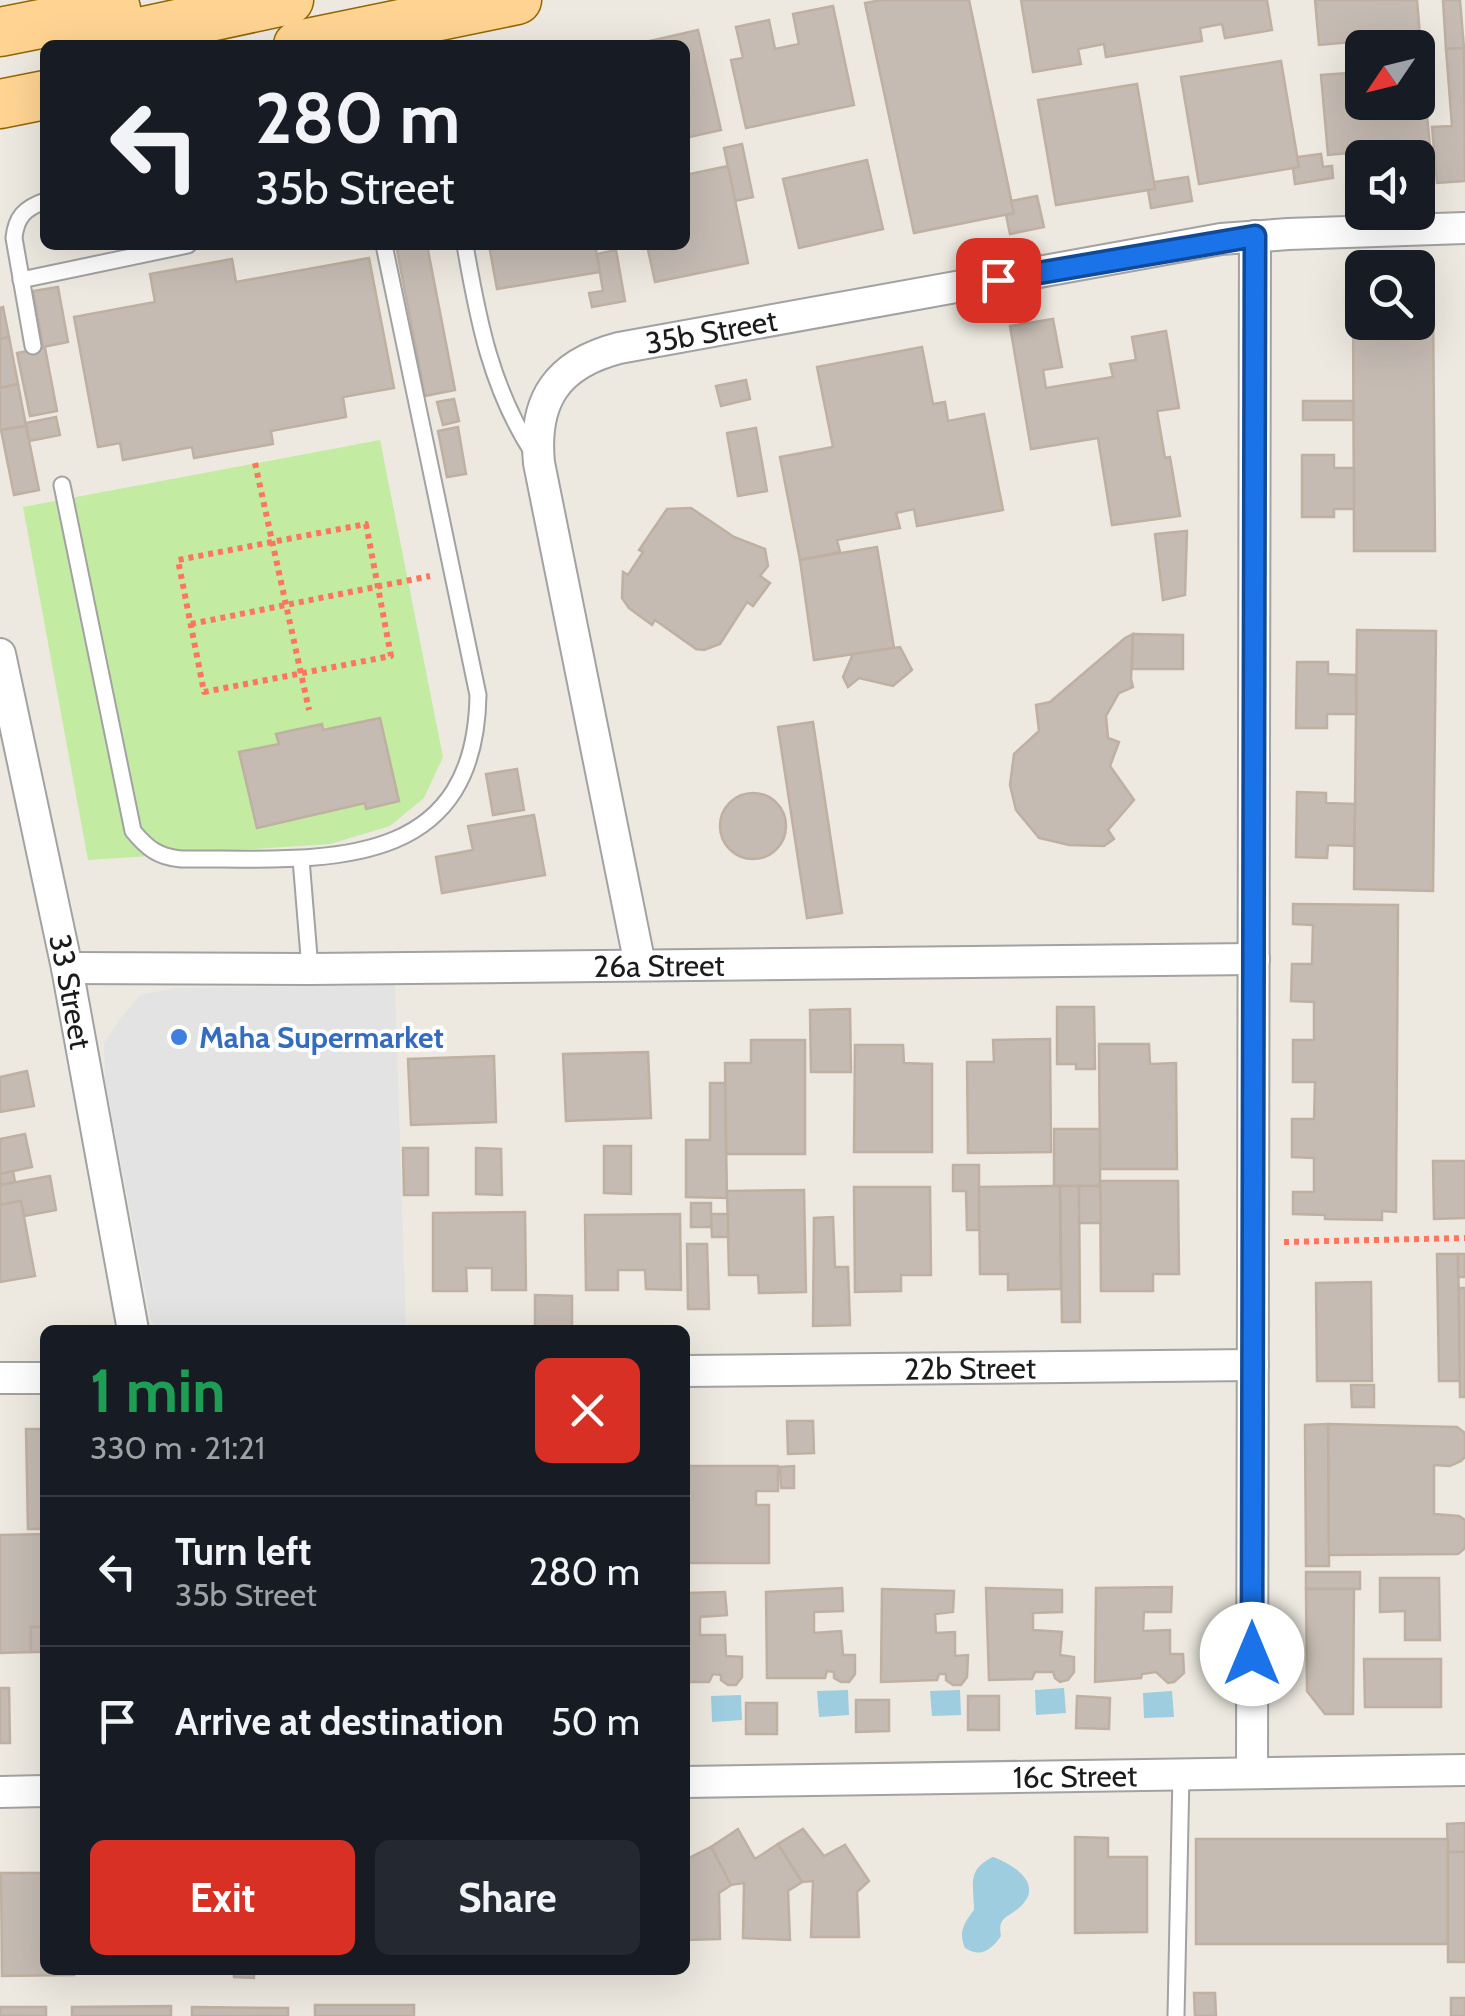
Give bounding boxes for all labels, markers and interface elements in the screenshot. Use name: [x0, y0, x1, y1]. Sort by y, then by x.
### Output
north arrow: [1345, 30, 1435, 120]
map controls: [1345, 30, 1435, 340]
text: 280 m: [255, 75, 460, 161]
icon: left: [90, 80, 220, 210]
button: sound: [1345, 140, 1435, 230]
text: 35b Street: [255, 161, 454, 215]
pin: [956, 238, 1041, 323]
button: search: [1345, 250, 1435, 340]
icon: arrive: [971, 253, 1026, 308]
street label: 35b Street: [642, 301, 780, 361]
street label: 33 Street: [42, 931, 100, 1052]
street label: 26a Street: [593, 946, 725, 984]
place label: Maha Supermarket: [199, 1019, 444, 1056]
marker: Maha Supermarket: [168, 1026, 190, 1048]
street label: 22b Street: [904, 1349, 1036, 1387]
text: 1 min: [90, 1354, 225, 1427]
button: close: [535, 1358, 640, 1463]
text: 330 m · 21:21: [90, 1428, 265, 1467]
text: Turn left: [175, 1528, 311, 1575]
icon: left: [90, 1544, 145, 1599]
text: 280 m: [529, 1548, 640, 1595]
text: 35b Street: [175, 1575, 317, 1614]
position arrow: [1200, 1602, 1304, 1706]
icon: arrive: [90, 1694, 145, 1749]
text: Arrive at destination: [175, 1698, 504, 1745]
text: 50 m: [551, 1698, 640, 1745]
street label: 16c Street: [1012, 1757, 1137, 1795]
button: Exit: [90, 1840, 355, 1955]
button: Share: [375, 1840, 640, 1955]

